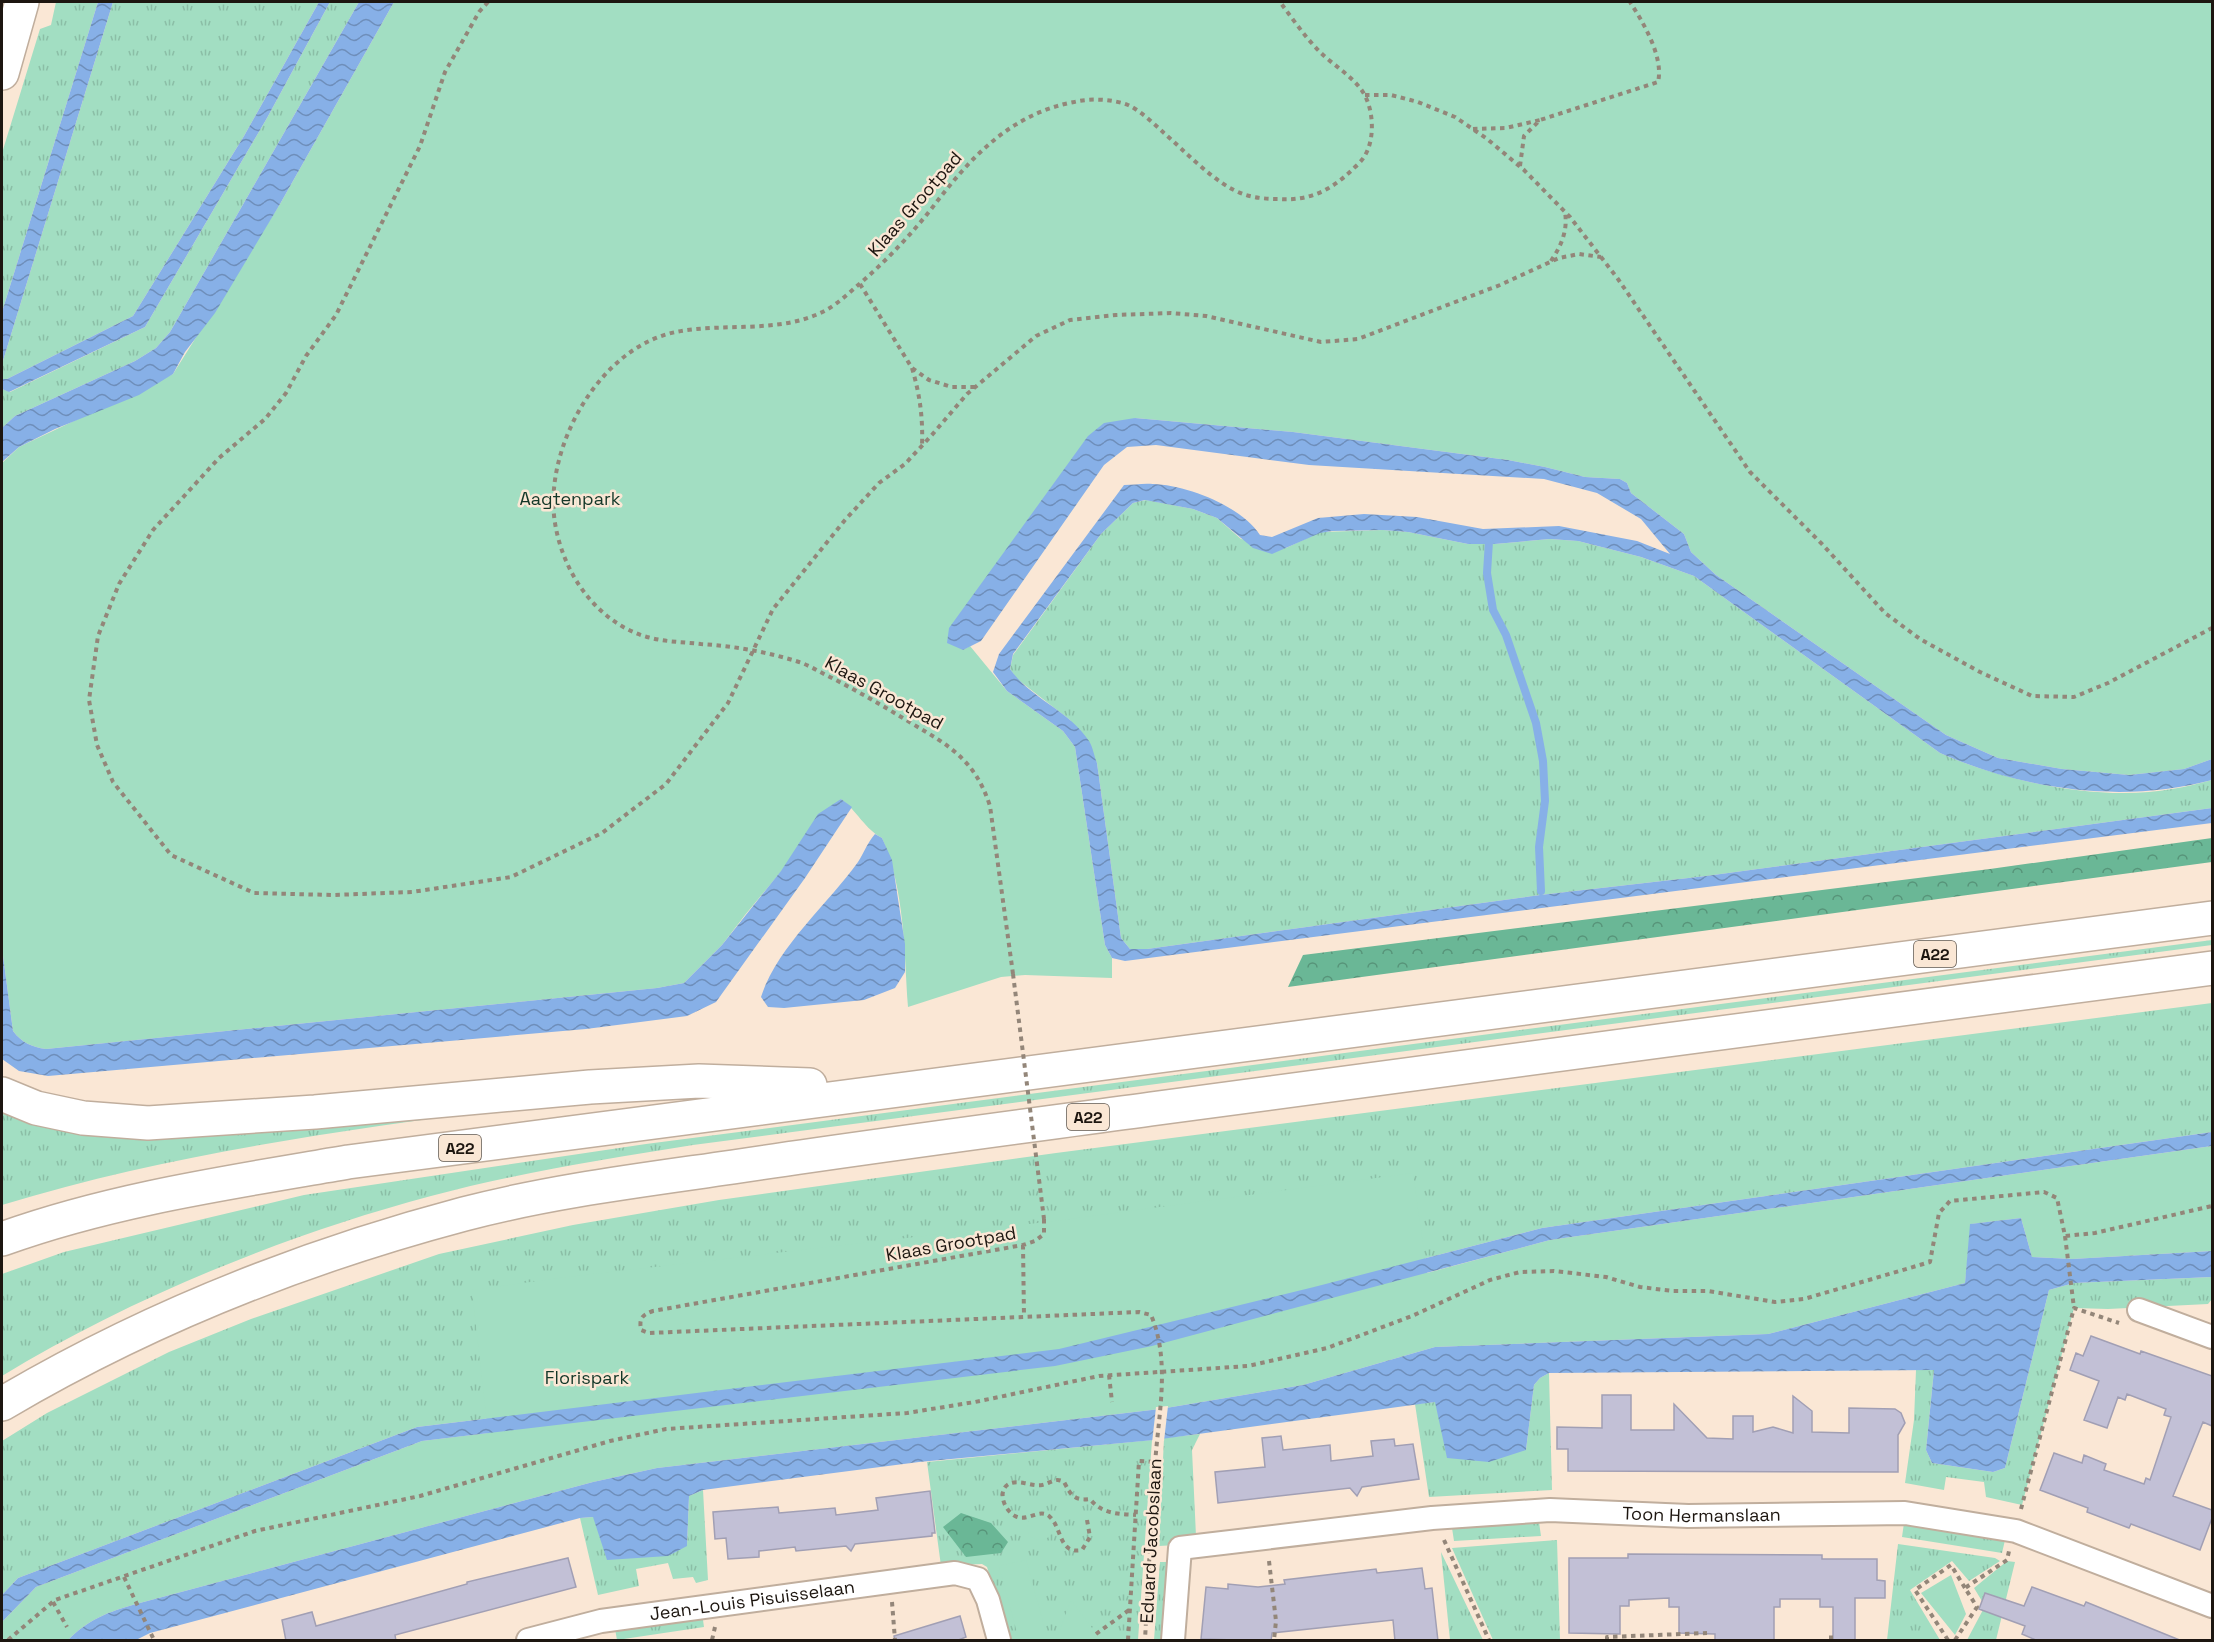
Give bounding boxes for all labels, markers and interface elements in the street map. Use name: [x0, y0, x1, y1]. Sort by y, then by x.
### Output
street label: Klaas Grootpad: [863, 146, 967, 261]
park label: Aagtenpark: [519, 487, 621, 510]
street label: Klaas Grootpad: [821, 651, 948, 735]
road number: A22: [1914, 941, 1956, 967]
road number: A22: [1067, 1104, 1109, 1130]
road number: A22: [439, 1135, 481, 1161]
street label: Klaas Grootpad: [884, 1221, 1018, 1266]
park label: Florispark: [545, 1366, 629, 1389]
street label: Eduard Jacobslaan: [1135, 1458, 1166, 1624]
street label: Toon Hermanslaan: [1622, 1501, 1781, 1527]
street label: Jean-Louis Pisuisselaan: [648, 1575, 856, 1625]

